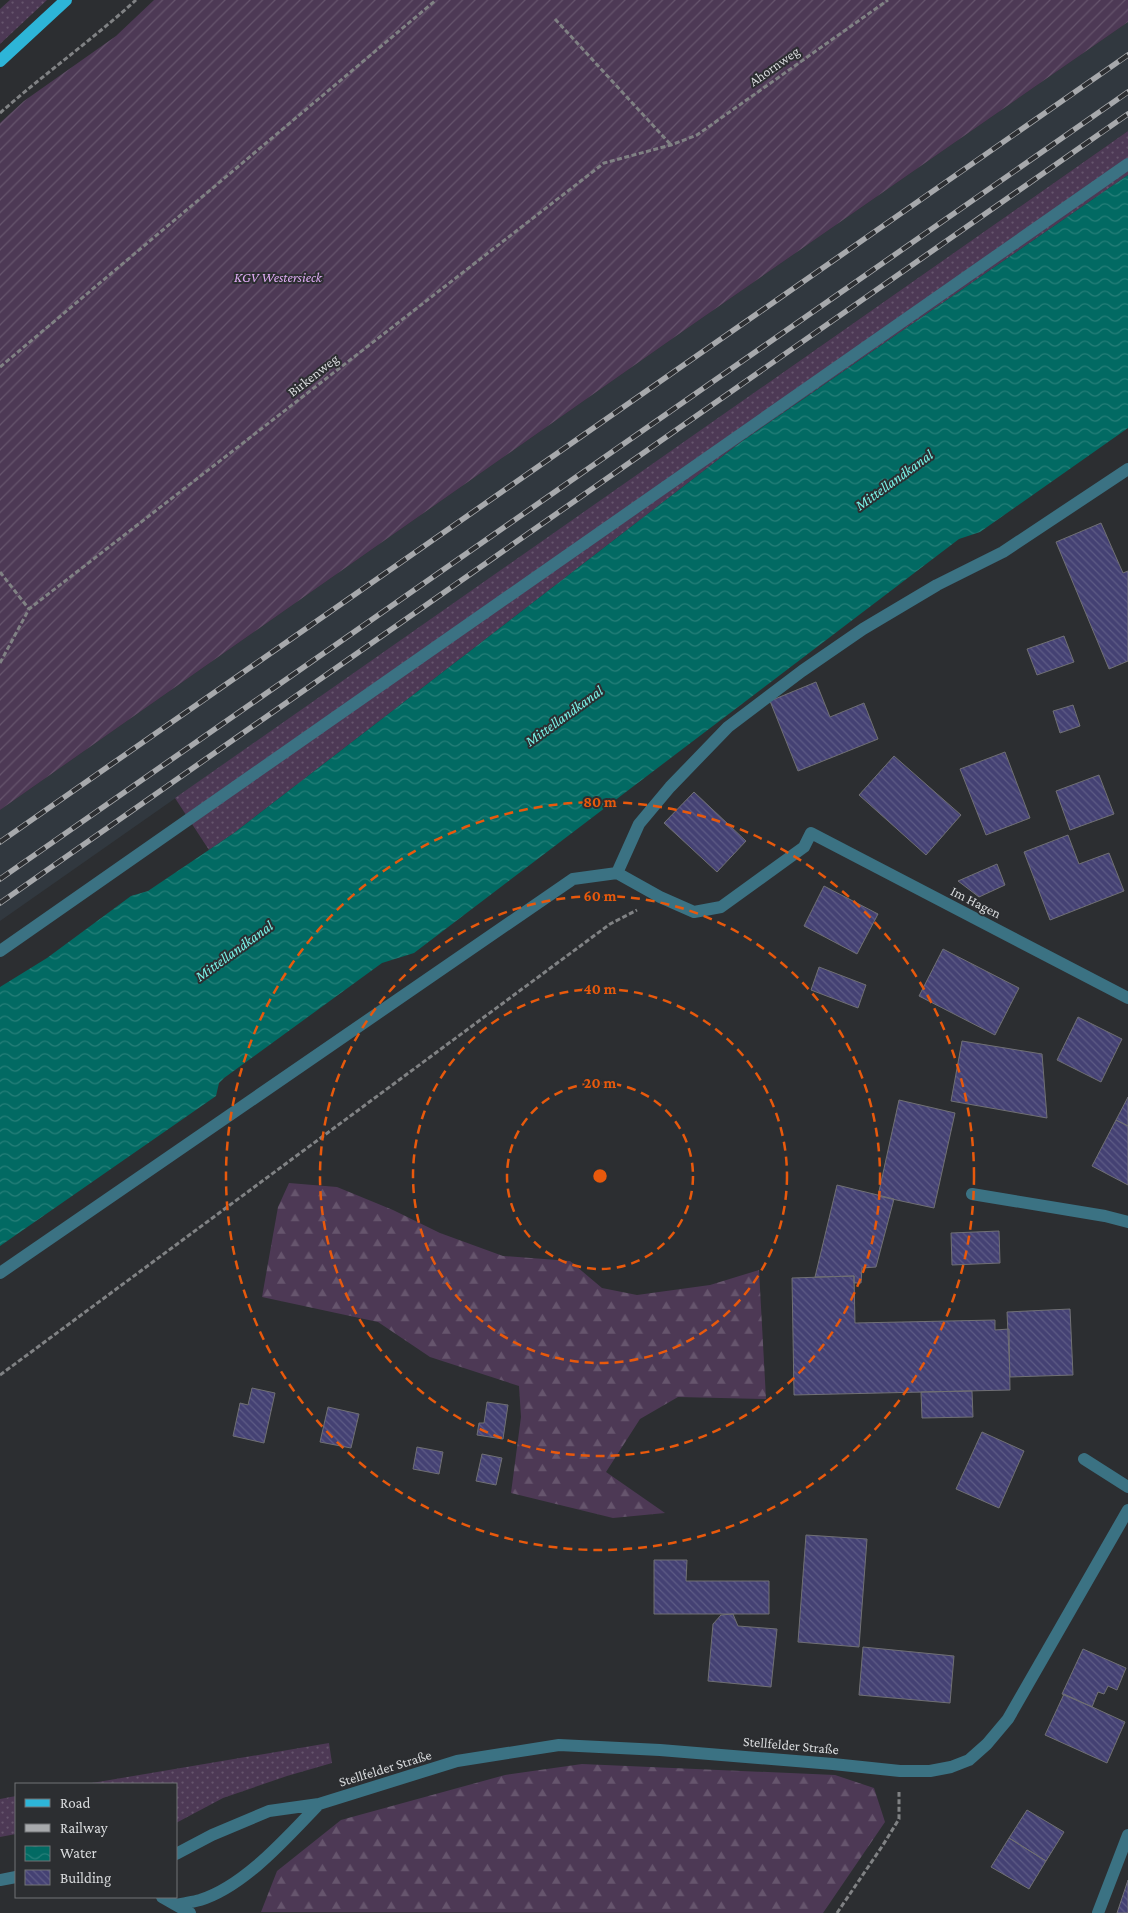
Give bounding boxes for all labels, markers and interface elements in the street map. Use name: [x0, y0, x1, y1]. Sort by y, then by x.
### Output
street label: Ahornweg: [746, 43, 803, 89]
park label: KGV Westersieck: [234, 269, 323, 285]
street label: Birkenweg: [285, 350, 342, 400]
water label: Mittellandkanal: [851, 446, 936, 514]
water label: Mittellandkanal: [521, 682, 606, 750]
text: 80 m: [583, 794, 617, 810]
street label: Im Hagen: [948, 883, 1004, 922]
text: 60 m: [584, 888, 617, 904]
water label: Mittellandkanal: [191, 917, 276, 985]
text: 40 m: [584, 981, 617, 997]
text: 20 m: [584, 1075, 616, 1091]
centre of rings: [591, 1167, 609, 1185]
street label: Stellfelder Straße: [743, 1733, 839, 1757]
street label: Stellfelder Straße: [337, 1746, 433, 1790]
legend: [15, 1783, 178, 1898]
text: Road: [60, 1795, 91, 1811]
text: Railway: [60, 1820, 108, 1837]
text: Water: [60, 1845, 97, 1861]
text: Building: [60, 1870, 111, 1887]

